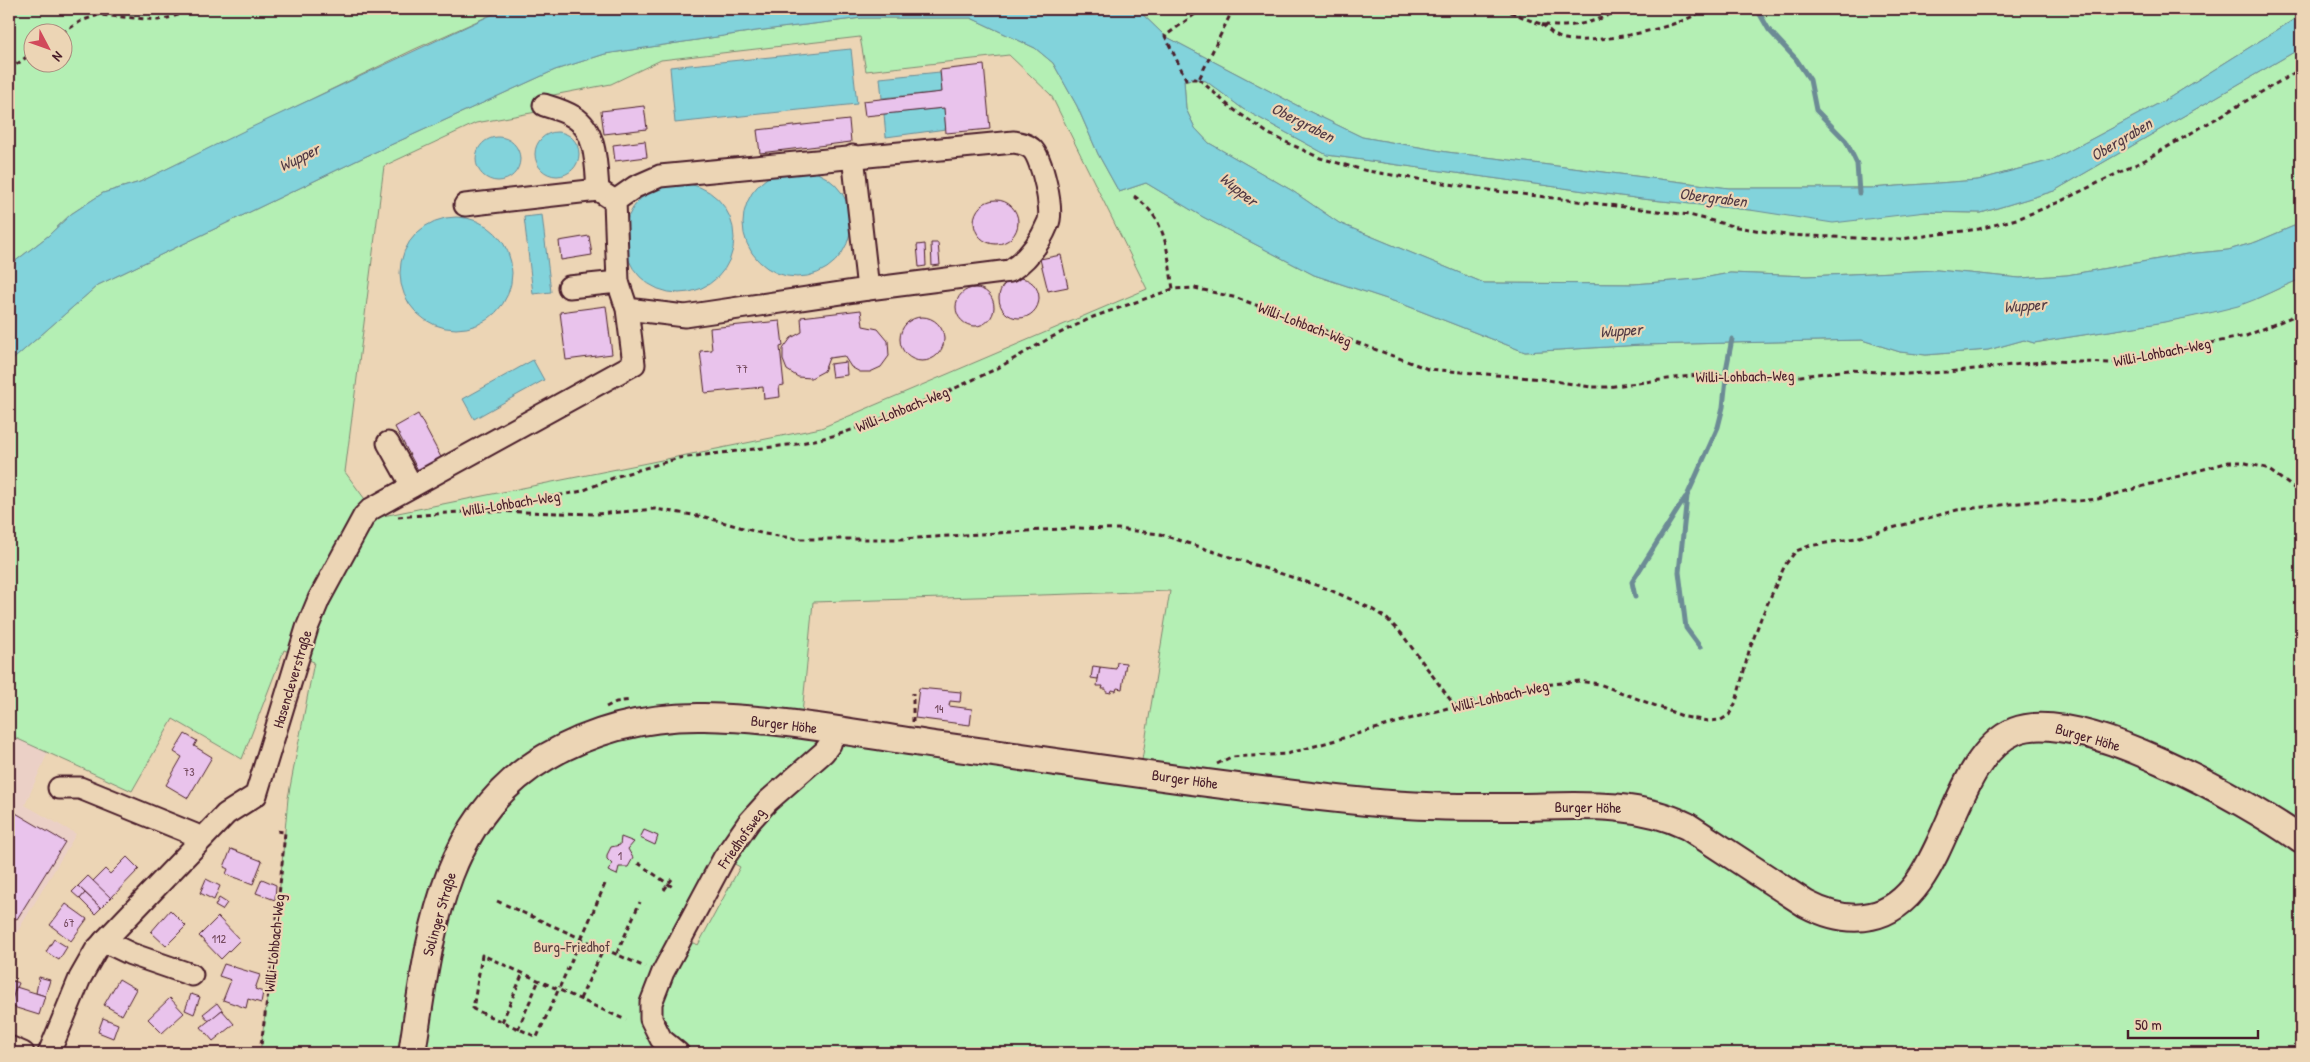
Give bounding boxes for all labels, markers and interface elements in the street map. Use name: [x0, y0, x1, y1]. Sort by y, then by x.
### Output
north arrow: [22, 22, 72, 72]
text: N: [48, 48, 68, 66]
water label: Obergraben: [1268, 97, 1340, 148]
water label: Obergraben: [2086, 111, 2157, 166]
water label: Wupper: [275, 137, 325, 176]
water label: Wupper: [1216, 167, 1264, 212]
water label: Obergraben: [1678, 182, 1750, 212]
water label: Wupper: [2003, 292, 2049, 317]
street label: Willi-Lohbach-Weg: [1255, 297, 1355, 352]
water label: Wupper: [1599, 317, 1645, 342]
street label: Willi-Lohbach-Weg: [2112, 332, 2213, 372]
house number: 77: [736, 360, 748, 377]
street label: Willi-Lohbach-Weg: [1696, 365, 1795, 387]
street label: Willi-Lohbach-Weg: [852, 381, 952, 437]
street label: Willi-Lohbach-Weg: [461, 485, 562, 521]
street label: Hasencleverstraße: [267, 627, 317, 731]
street label: Willi-Lohbach-Weg: [1450, 675, 1551, 717]
house number: 14: [935, 700, 944, 717]
street label: Burger Höhe: [750, 710, 818, 738]
street label: Burger Höhe: [2053, 718, 2123, 756]
house number: 73: [183, 763, 195, 780]
street label: Burger Höhe: [1151, 764, 1219, 794]
street label: Burger Höhe: [1555, 796, 1621, 818]
street label: Friedhofsweg: [712, 803, 770, 873]
house number: 1: [618, 847, 622, 864]
street label: Solinger Straße: [417, 869, 461, 958]
street label: Willi-Lohbach-Weg: [258, 893, 290, 993]
house number: 67: [64, 914, 74, 931]
house number: 112: [212, 930, 227, 947]
park label: Burg-Friedhof: [534, 936, 611, 957]
scale bar: [2128, 1007, 2258, 1039]
text: 50 m: [2135, 1014, 2162, 1035]

